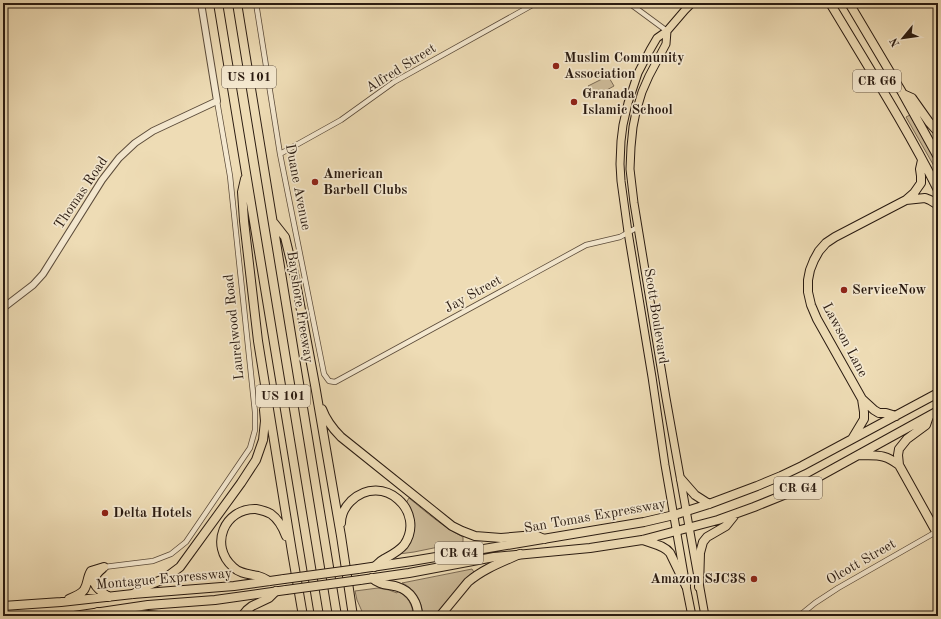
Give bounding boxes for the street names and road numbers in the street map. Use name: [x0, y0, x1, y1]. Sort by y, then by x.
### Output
street label: Alfred Street: [364, 41, 439, 95]
road number: US 101: [222, 66, 276, 88]
road number: CR G6: [853, 70, 901, 92]
street label: Duane Avenue: [283, 143, 313, 231]
street label: Thomas Road: [52, 154, 110, 232]
street label: Bayshore Freeway: [284, 250, 316, 365]
street label: Scott Boulevard: [642, 267, 670, 365]
street label: Laurelwood Road: [221, 273, 247, 381]
street label: Jay Street: [442, 273, 504, 315]
street label: Lawson Lane: [820, 301, 870, 379]
road number: US 101: [256, 385, 310, 407]
road number: CR G4: [774, 477, 822, 499]
street label: San Tomas Expressway: [523, 496, 668, 535]
street label: Olcott Street: [824, 537, 898, 587]
road number: CR G4: [435, 542, 483, 564]
street label: Montague Expressway: [95, 566, 233, 592]

